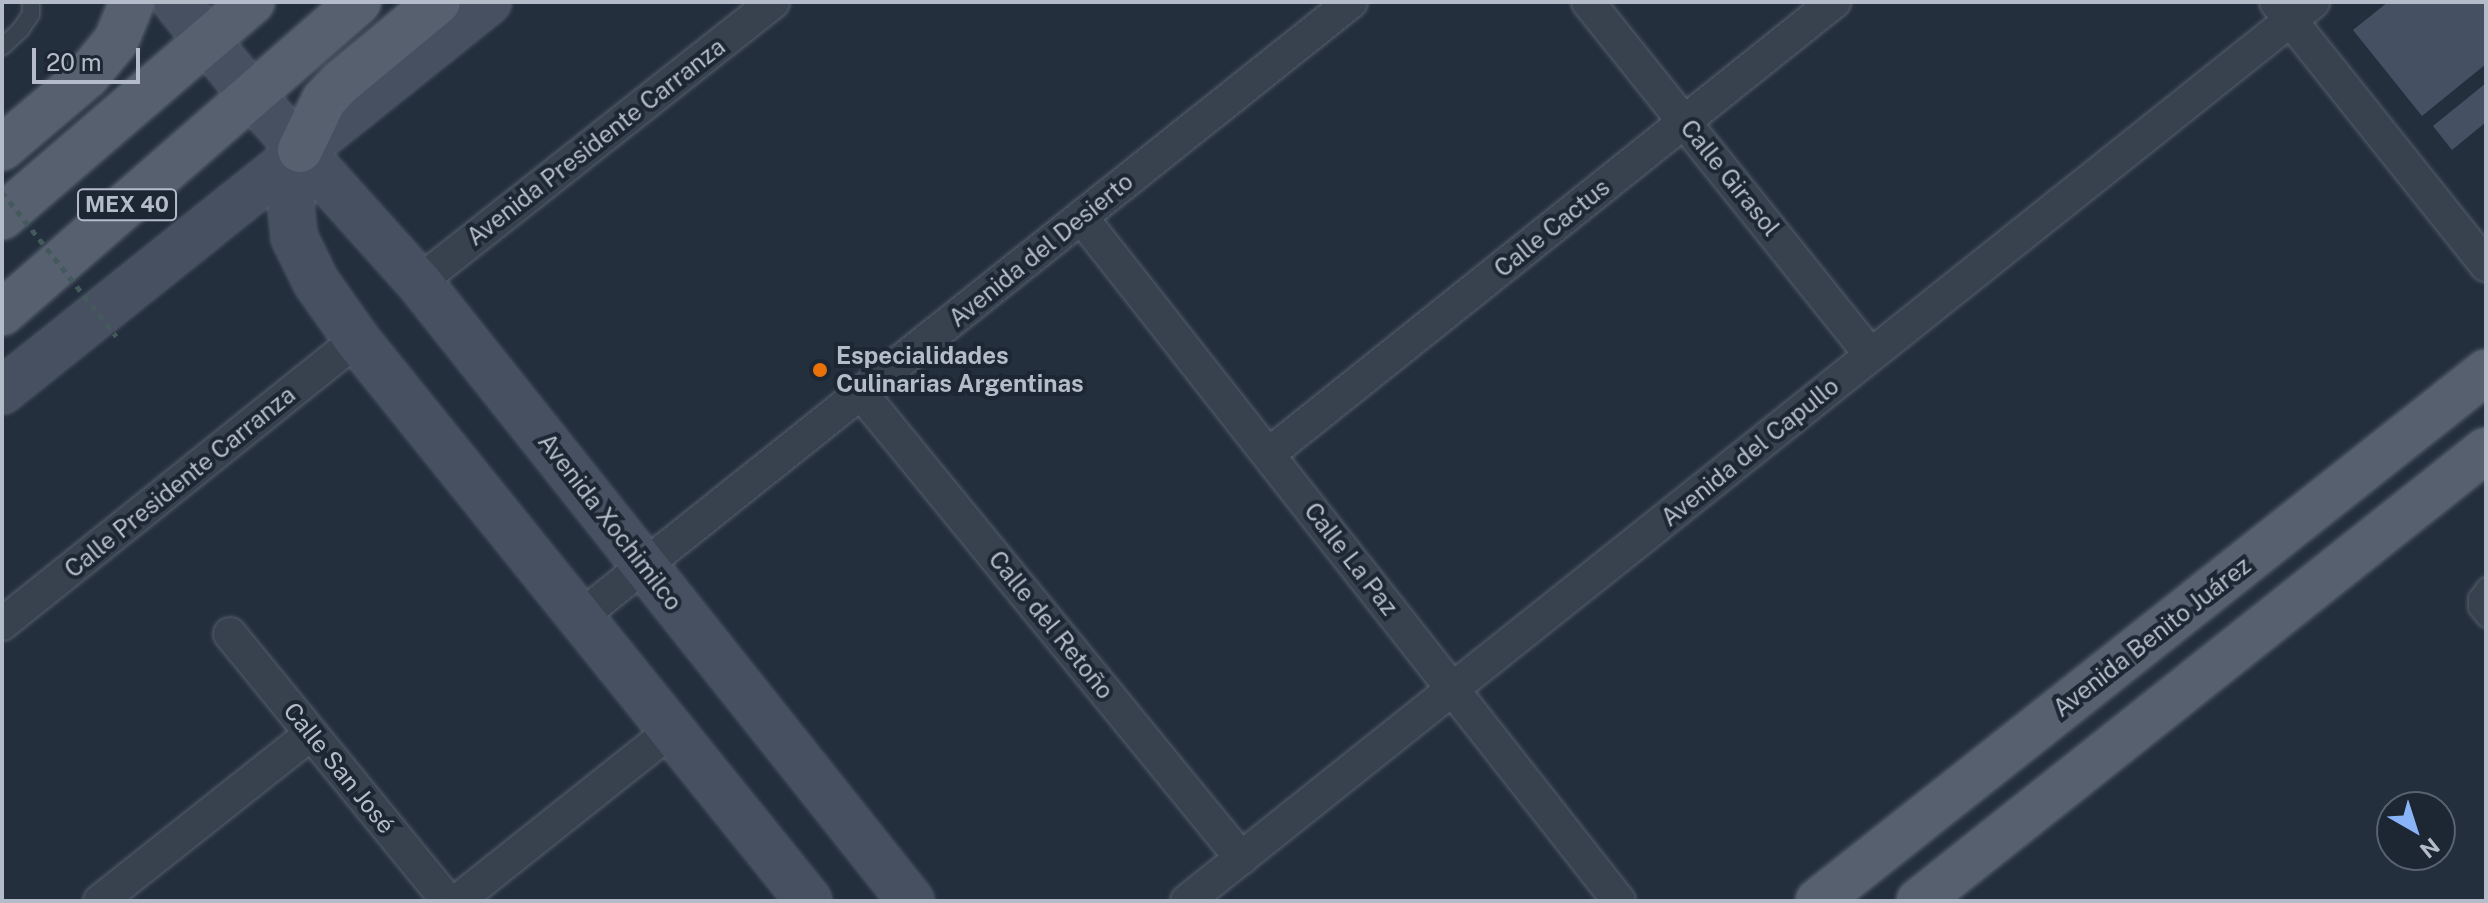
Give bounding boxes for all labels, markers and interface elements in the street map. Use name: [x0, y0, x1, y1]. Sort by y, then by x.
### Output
scale bar: [36, 32, 144, 82]
street label: Avenida Presidente Carranza: [461, 32, 731, 252]
text: 20 m: [46, 48, 102, 76]
street label: Calle Girasol: [1674, 114, 1786, 242]
street label: Avenida del Desierto: [943, 167, 1139, 333]
street label: Calle Cactus: [1489, 173, 1615, 283]
road number: MEX 40: [77, 187, 177, 223]
place label: Especialidades Culinarias Argentinas: [836, 342, 1084, 398]
marker: Especialidades Culinarias Argentinas: [811, 361, 829, 379]
street label: Avenida del Capullo: [1655, 371, 1845, 533]
street label: Calle Presidente Carranza: [59, 380, 301, 584]
street label: Avenida Xochimilco: [532, 428, 688, 616]
street label: Calle La Paz: [1298, 497, 1404, 621]
street label: Calle del Retoño: [982, 545, 1120, 705]
street label: Avenida Benito Juárez: [2047, 551, 2257, 723]
street label: Calle San José: [277, 697, 401, 839]
north arrow: [2376, 791, 2456, 871]
text: N: [2415, 833, 2445, 864]

